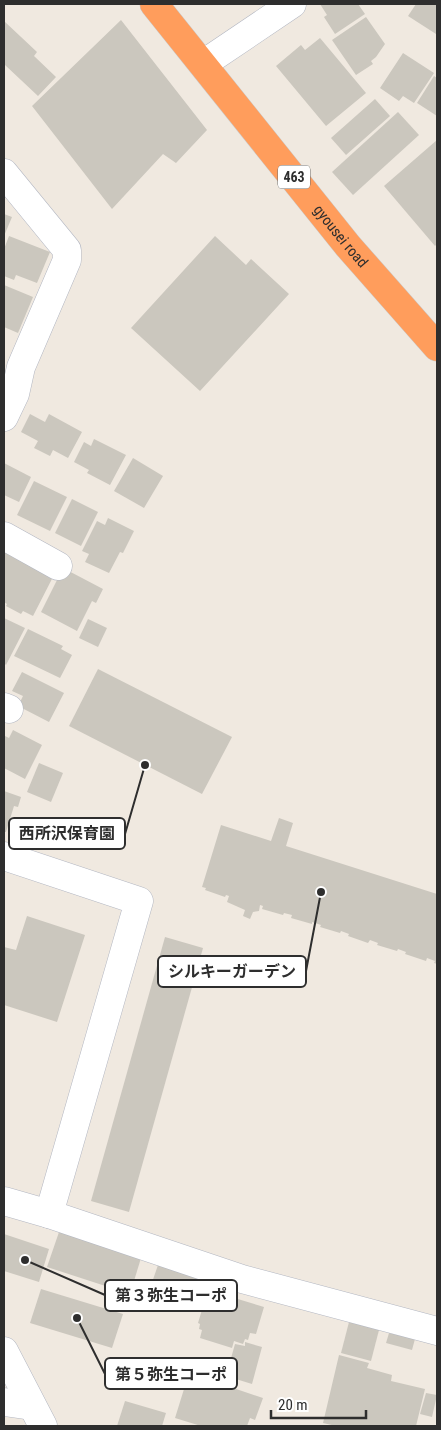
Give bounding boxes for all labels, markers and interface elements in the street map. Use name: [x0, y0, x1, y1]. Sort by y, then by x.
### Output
road number: 463: [278, 166, 310, 188]
street label: gyousei road: [310, 201, 372, 271]
callout: 西所沢保育園: [9, 818, 125, 849]
text: 西所沢保育園: [19, 824, 115, 843]
callout: シルキーガーデン: [158, 956, 306, 987]
text: シルキーガーデン: [168, 962, 296, 981]
callout: 第３弥生コーポ: [105, 1280, 237, 1311]
text: 第３弥生コーポ: [115, 1286, 227, 1305]
callout: 第５弥生コーポ: [105, 1358, 237, 1389]
text: 第５弥生コーポ: [115, 1365, 227, 1384]
scale bar: [271, 1388, 366, 1420]
text: 20 m: [278, 1396, 308, 1414]

